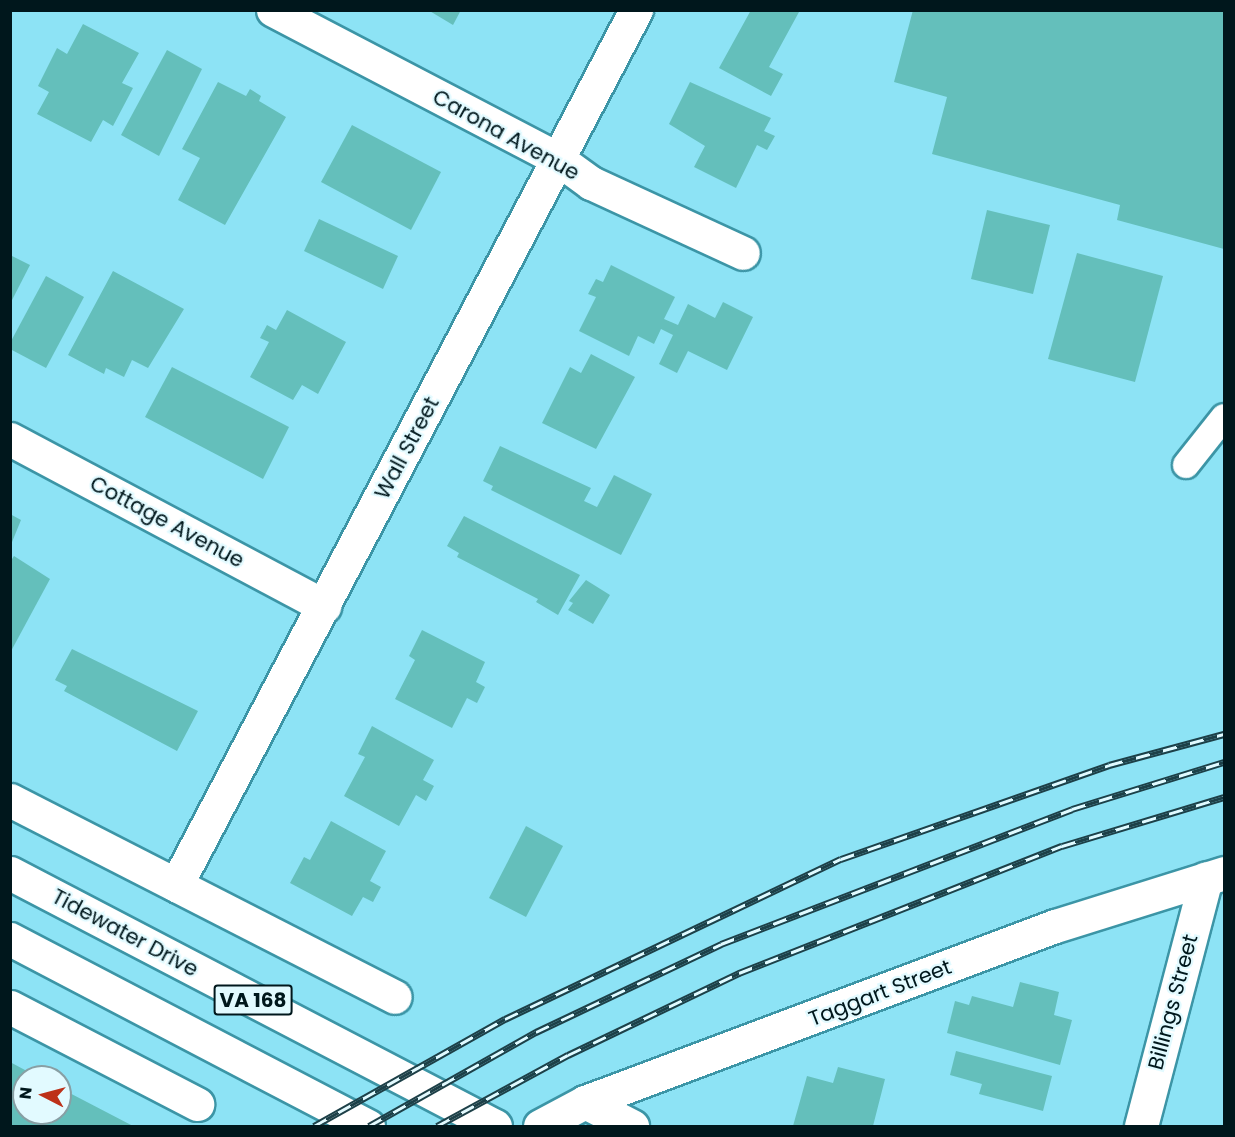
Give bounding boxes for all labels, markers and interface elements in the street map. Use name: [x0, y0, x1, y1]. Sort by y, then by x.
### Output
street label: Carona Avenue: [428, 84, 584, 186]
street label: Wall Street: [370, 393, 444, 503]
street label: Cottage Avenue: [86, 471, 248, 573]
street label: Tidewater Drive: [48, 884, 202, 982]
street label: Billings Street: [1143, 931, 1203, 1073]
street label: Taggart Street: [805, 954, 955, 1032]
road number: VA 168: [212, 983, 294, 1017]
north arrow: [12, 1065, 72, 1125]
text: N: [14, 1086, 38, 1100]

